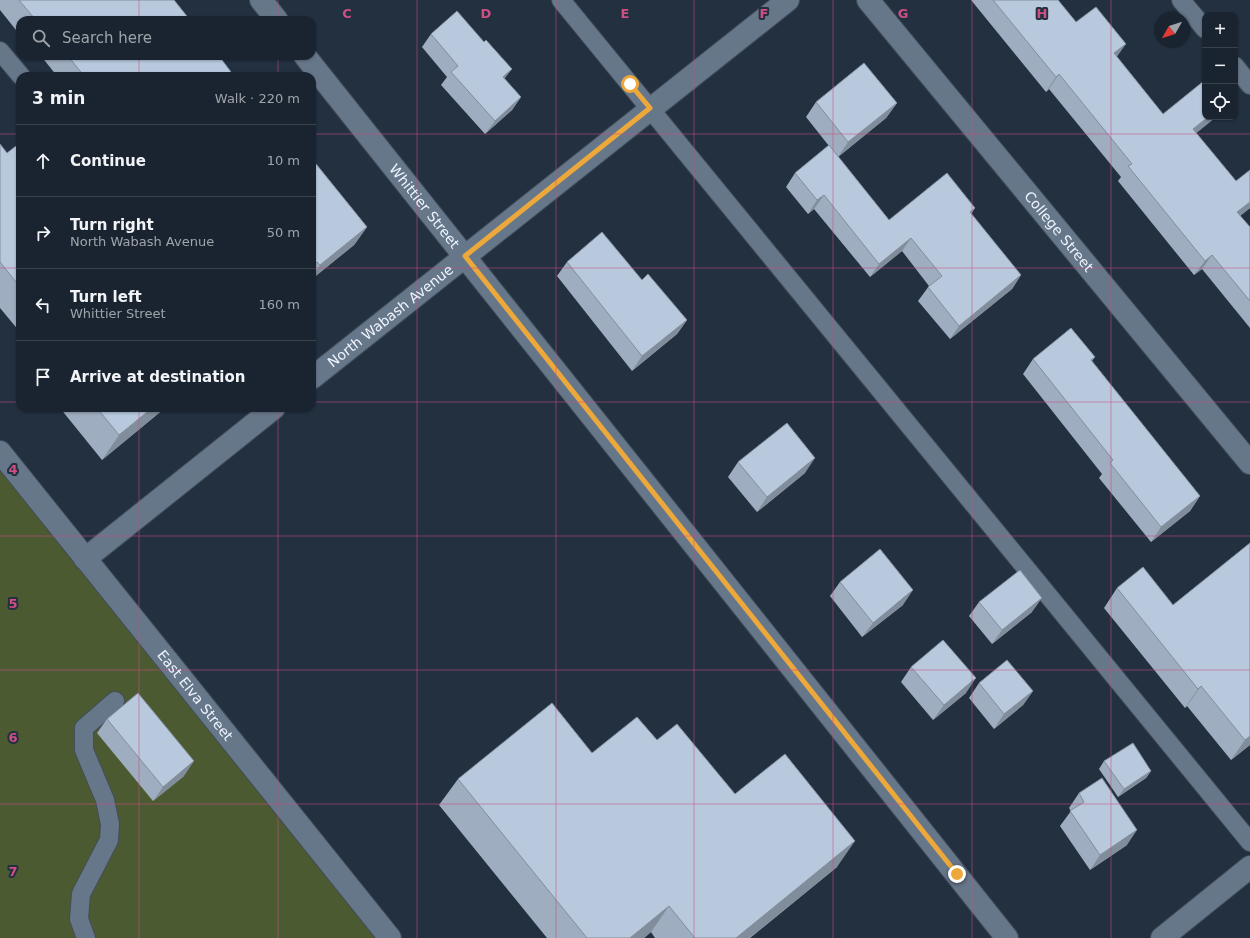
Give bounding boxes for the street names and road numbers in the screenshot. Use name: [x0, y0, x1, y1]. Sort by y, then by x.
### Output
street label: Whittier Street: [386, 161, 463, 252]
street label: College Street: [1021, 188, 1097, 275]
street label: North Wabash Avenue: [324, 261, 456, 370]
street label: East Elva Street: [154, 647, 237, 744]

